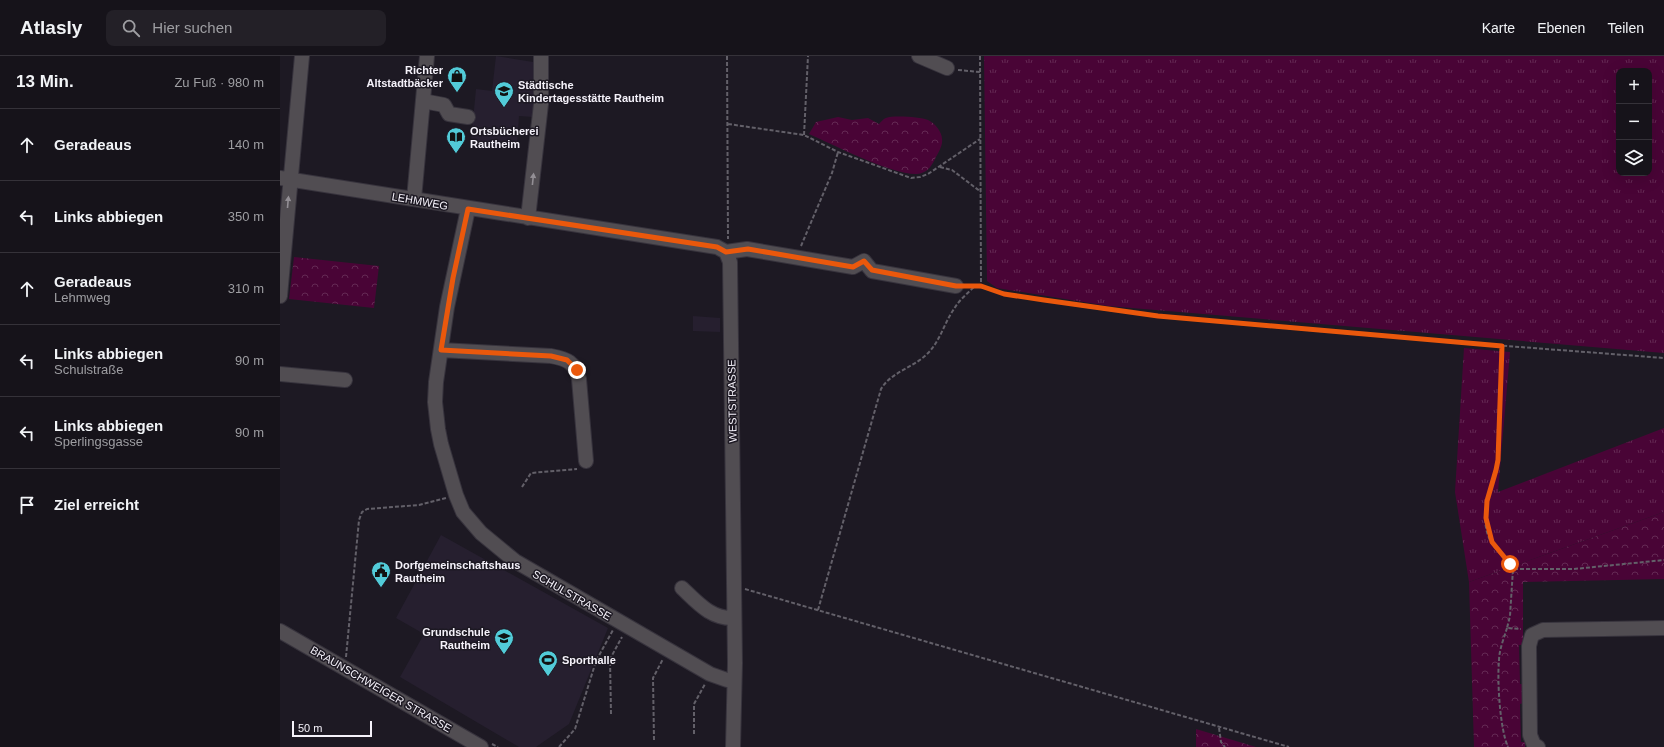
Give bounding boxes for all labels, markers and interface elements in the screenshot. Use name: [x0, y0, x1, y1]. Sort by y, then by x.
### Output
search box: [106, 10, 386, 46]
text: Atlasly: [20, 17, 82, 38]
icon: search: [120, 17, 142, 39]
text: Hier suchen: [152, 19, 232, 36]
text: Karte: [1482, 20, 1515, 36]
text: Ebenen: [1537, 20, 1585, 36]
text: Teilen: [1607, 20, 1644, 36]
place label: Richter Altstadtbäcker: [367, 64, 444, 89]
shop icon: Richter Altstadtbäcker: [446, 65, 468, 93]
map controls: [1616, 68, 1652, 176]
button: +: [1616, 68, 1652, 104]
text: 13 Min.: [16, 72, 74, 91]
text: Zu Fuß · 980 m: [174, 75, 264, 90]
place label: Städtische Kindertagesstätte Rautheim: [518, 79, 664, 104]
school or university icon: Städtische Kindertagesstätte Rautheim: [493, 80, 515, 108]
button: −: [1616, 104, 1652, 140]
place label: Ortsbücherei Rautheim: [470, 125, 538, 150]
library icon: Ortsbücherei Rautheim: [445, 126, 467, 154]
icon: ahead: [16, 134, 38, 156]
text: Geradeaus: [54, 136, 132, 153]
text: 140 m: [228, 137, 264, 152]
button: layers: [1616, 140, 1652, 176]
one-way arrow: [529, 173, 536, 185]
street label: LEHMWEG: [391, 190, 449, 212]
one-way arrow: [285, 196, 292, 208]
icon: left: [16, 206, 38, 228]
text: Links abbiegen: [54, 208, 163, 225]
text: 350 m: [228, 209, 264, 224]
text: Geradeaus: [54, 273, 132, 290]
icon: ahead: [16, 278, 38, 300]
text: 310 m: [228, 281, 264, 296]
text: Lehmweg: [54, 290, 110, 305]
text: Links abbiegen: [54, 345, 163, 362]
icon: left: [16, 350, 38, 372]
text: 90 m: [235, 353, 264, 368]
street label: WESTSTRASSE: [725, 359, 739, 443]
route end: [568, 361, 586, 379]
text: Schulstraße: [54, 362, 123, 377]
text: Links abbiegen: [54, 417, 163, 434]
icon: left: [16, 422, 38, 444]
text: 90 m: [235, 425, 264, 440]
text: Sperlingsgasse: [54, 434, 143, 449]
icon: arrive: [16, 494, 38, 516]
text: Ziel erreicht: [54, 496, 139, 513]
route start: [1501, 555, 1519, 573]
place label: Dorfgemeinschaftshaus Rautheim: [395, 559, 520, 584]
public building icon: Dorfgemeinschaftshaus Rautheim: [370, 560, 392, 588]
street label: SCHULSTRASSE: [531, 568, 613, 622]
place label: Grundschule Rautheim: [422, 626, 490, 651]
school or university icon: Grundschule Rautheim: [493, 627, 515, 655]
street label: BRAUNSCHWEIGER STRASSE: [308, 644, 454, 734]
sports icon: Sporthalle: [537, 649, 559, 677]
place label: Sporthalle: [562, 654, 616, 666]
scale bar: [292, 719, 372, 738]
text: 50 m: [298, 722, 322, 734]

